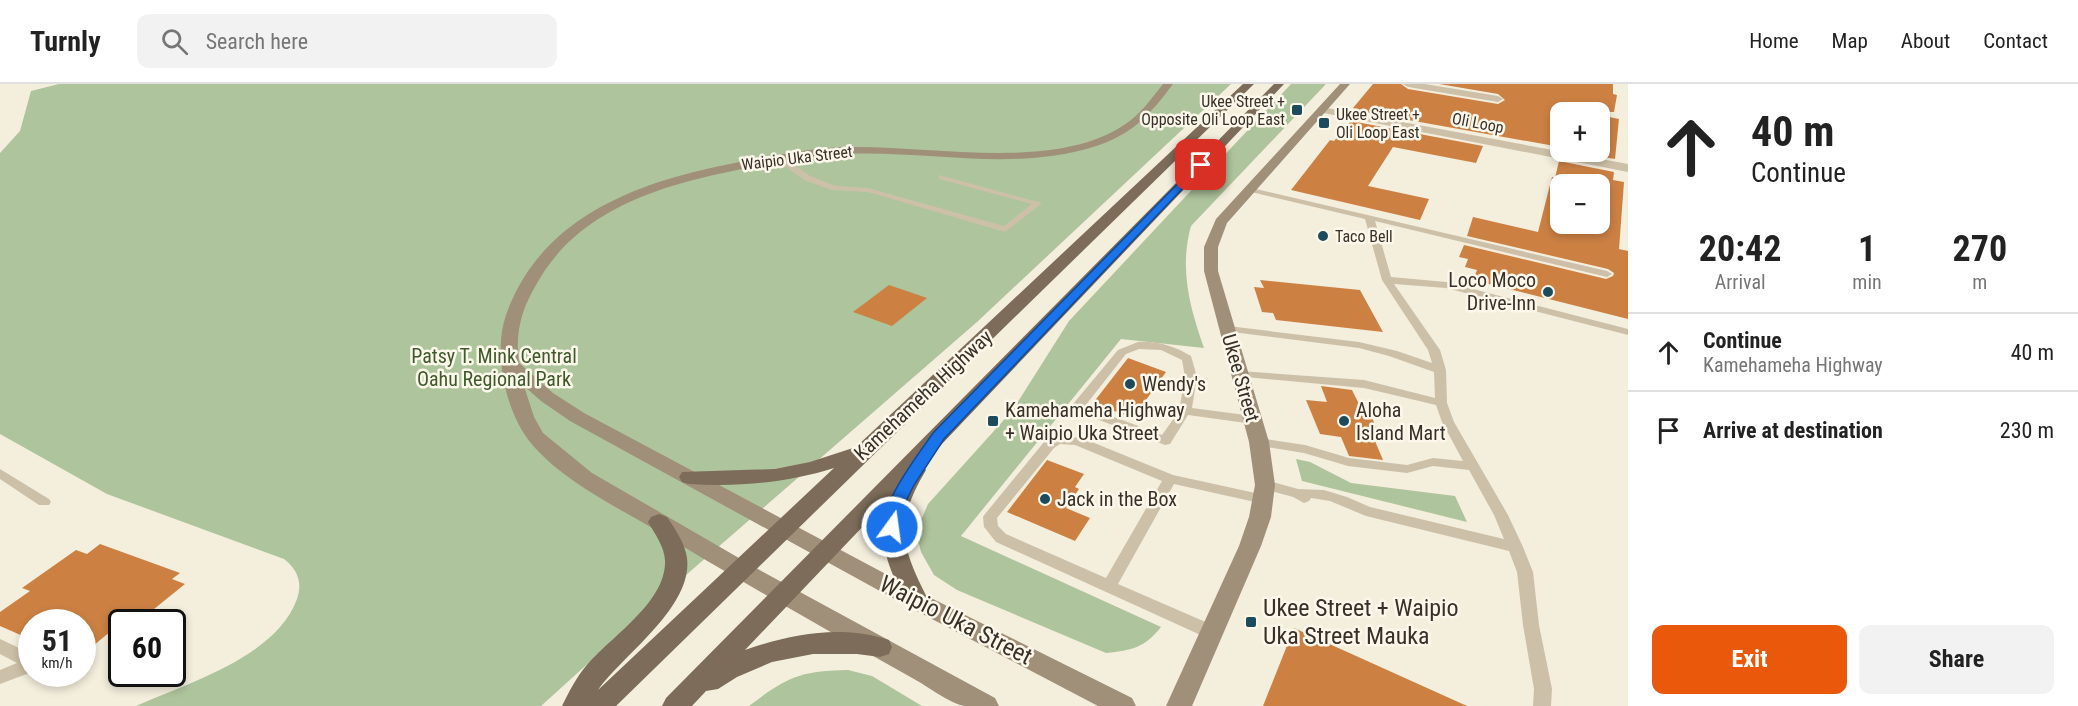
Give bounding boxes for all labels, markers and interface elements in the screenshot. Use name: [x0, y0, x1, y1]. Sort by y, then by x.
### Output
search box: [137, 14, 557, 68]
text: Turnly: [30, 25, 101, 58]
icon: search: [158, 25, 191, 58]
text: Search here: [206, 29, 308, 54]
text: Home: [1749, 29, 1799, 53]
text: Map: [1832, 29, 1868, 53]
text: About: [1901, 29, 1950, 53]
text: Contact: [1983, 29, 2048, 53]
place label: Ukee Street + Opposite Oli Loop East: [1141, 92, 1285, 129]
map controls: [1550, 102, 1610, 234]
button: +: [1550, 102, 1610, 162]
marker: Ukee Street + Opposite Oli Loop East: [1290, 103, 1304, 117]
place label: Ukee Street + Oli Loop East: [1336, 105, 1420, 142]
text: 40 m: [1751, 107, 1834, 156]
icon: ahead: [1652, 108, 1730, 186]
street label: Oli Loop: [1451, 109, 1506, 137]
marker: Ukee Street + Oli Loop East: [1317, 116, 1331, 130]
pin: [1175, 139, 1226, 190]
street label: Waipio Uka Street: [740, 142, 854, 174]
icon: arrive: [1184, 148, 1217, 181]
text: Continue: [1751, 157, 1846, 189]
button: −: [1550, 174, 1610, 234]
place label: Taco Bell: [1335, 227, 1393, 246]
text: 20:42: [1699, 228, 1781, 270]
text: 1: [1858, 228, 1876, 270]
text: 270: [1953, 228, 2007, 270]
marker: Taco Bell: [1316, 229, 1330, 243]
place label: Loco Moco Drive-Inn: [1448, 268, 1536, 315]
text: Arrival: [1715, 270, 1766, 294]
text: min: [1852, 270, 1882, 294]
text: m: [1972, 270, 1987, 294]
marker: Loco Moco Drive-Inn: [1541, 285, 1555, 299]
street label: Kamehameha Highway: [849, 325, 997, 465]
text: Continue: [1703, 328, 1782, 353]
street label: Ukee Street: [1217, 331, 1265, 425]
icon: ahead: [1652, 336, 1685, 369]
text: 40 m: [2011, 340, 2054, 365]
park label: Patsy T. Mink Central Oahu Regional Park: [411, 344, 577, 391]
text: Kamehameha Highway: [1703, 353, 1883, 377]
place label: Wendy's: [1142, 372, 1206, 396]
marker: Wendy's: [1123, 377, 1137, 391]
place label: Kamehameha Highway + Waipio Uka Street: [1005, 398, 1185, 445]
place label: Aloha Island Mart: [1356, 398, 1446, 445]
marker: Kamehameha Highway + Waipio Uka Street: [986, 414, 1000, 428]
marker: Aloha Island Mart: [1337, 414, 1351, 428]
icon: arrive: [1652, 414, 1685, 447]
text: Arrive at destination: [1703, 418, 1883, 443]
text: 230 m: [2000, 418, 2054, 443]
place label: Jack in the Box: [1057, 487, 1177, 511]
marker: Jack in the Box: [1038, 492, 1052, 506]
position arrow: [860, 495, 924, 559]
street label: Waipio Uka Street: [875, 570, 1037, 670]
place label: Ukee Street + Waipio Uka Street Mauka: [1263, 594, 1459, 650]
speed limit sign: 60: [108, 609, 186, 687]
marker: Ukee Street + Waipio Uka Street Mauka: [1244, 615, 1258, 629]
text: 51: [42, 623, 72, 658]
button: Exit: [1652, 625, 1847, 694]
button: Share: [1859, 625, 2054, 694]
text: km/h: [42, 654, 72, 672]

